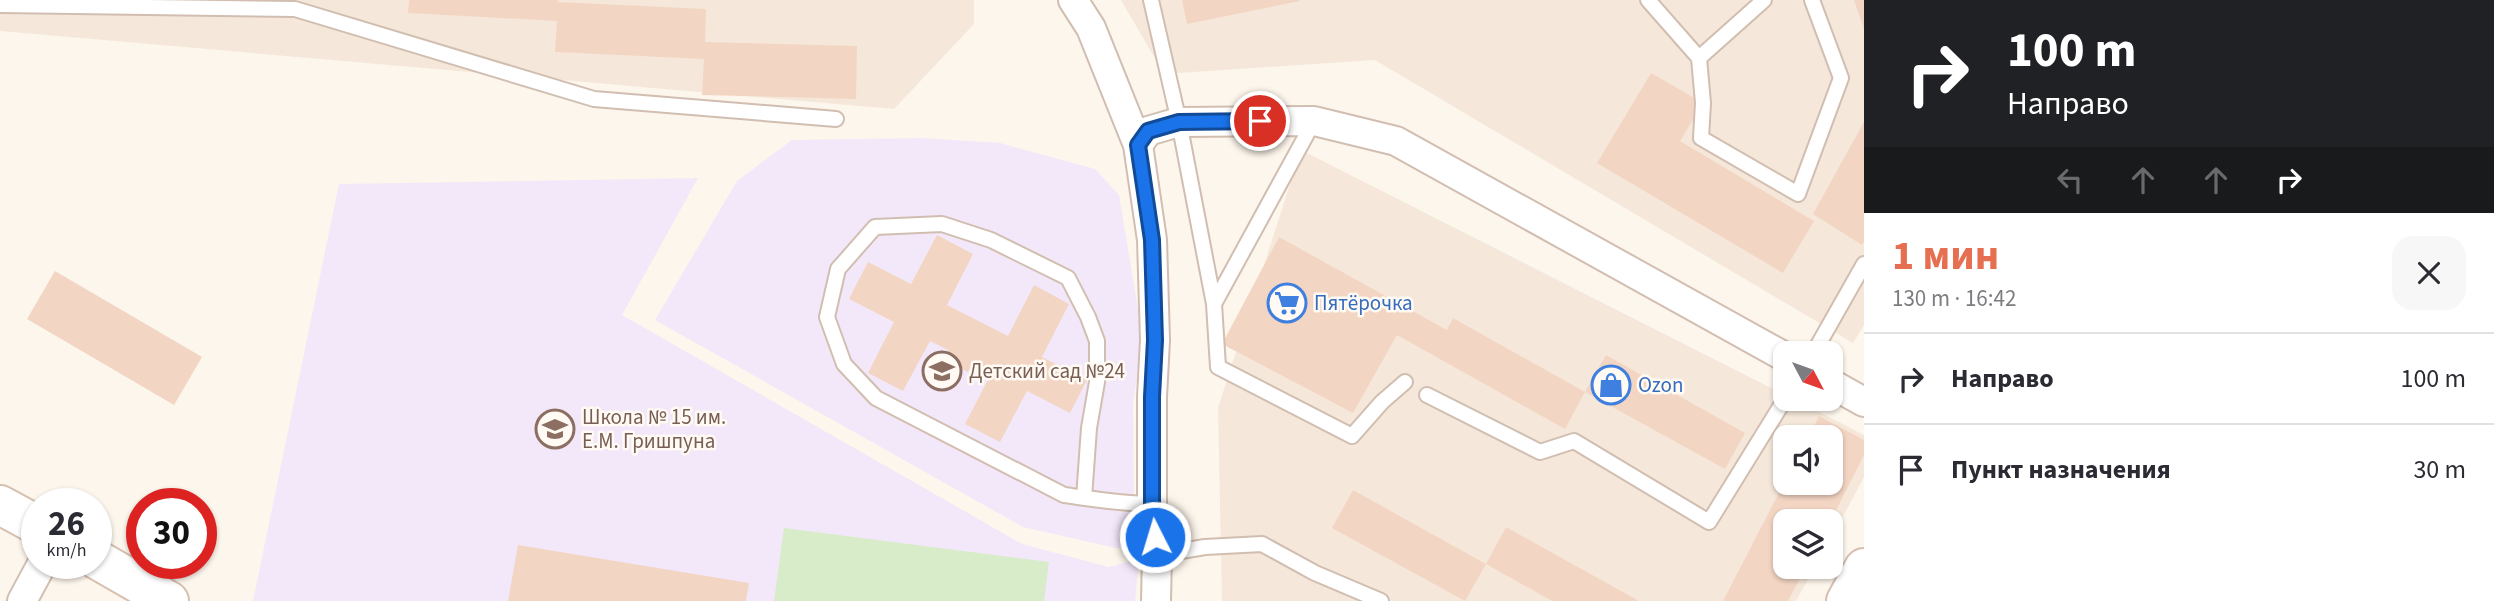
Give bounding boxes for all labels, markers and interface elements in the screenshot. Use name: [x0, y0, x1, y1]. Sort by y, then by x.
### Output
text: 100 m: [2007, 16, 2136, 86]
icon: right: [1892, 28, 1983, 119]
text: Направо: [2007, 81, 2129, 127]
pin: [1230, 91, 1290, 151]
icon: arrive: [1241, 102, 1279, 140]
icon: left: [2051, 161, 2089, 199]
icon: ahead: [2124, 161, 2162, 199]
icon: ahead: [2197, 161, 2235, 199]
icon: right: [2270, 161, 2308, 199]
text: 1 мин: [1892, 226, 1999, 286]
button: close: [2392, 236, 2466, 310]
supermarket icon: Пятёрочка: [1266, 282, 1308, 324]
text: 130 m · 16:42: [1892, 282, 2016, 315]
place label: Пятёрочка: [1314, 288, 1413, 318]
north arrow: [1773, 341, 1843, 411]
map controls: [1773, 341, 1843, 579]
school or university icon: Детский сад №24: [921, 350, 963, 392]
place label: Детский сад №24: [969, 356, 1125, 386]
icon: right: [1892, 360, 1930, 398]
text: Направо: [1951, 360, 2054, 397]
text: 100 m: [2400, 360, 2466, 397]
shop icon: Ozon: [1590, 364, 1632, 406]
place label: Ozon: [1638, 370, 1683, 400]
place label: Школа № 15 им. Е.М. Гришпуна: [582, 402, 726, 456]
school or university icon: Школа № 15 им. Е.М. Гришпуна: [534, 408, 576, 450]
button: sound: [1773, 425, 1843, 495]
icon: arrive: [1892, 451, 1930, 489]
text: Пункт назначения: [1951, 451, 2171, 488]
text: 30 m: [2413, 451, 2466, 488]
speed limit sign: 30: [126, 488, 217, 579]
text: 26: [48, 499, 85, 549]
position arrow: [1118, 500, 1192, 574]
button: layers: [1773, 509, 1843, 579]
text: km/h: [47, 538, 86, 563]

